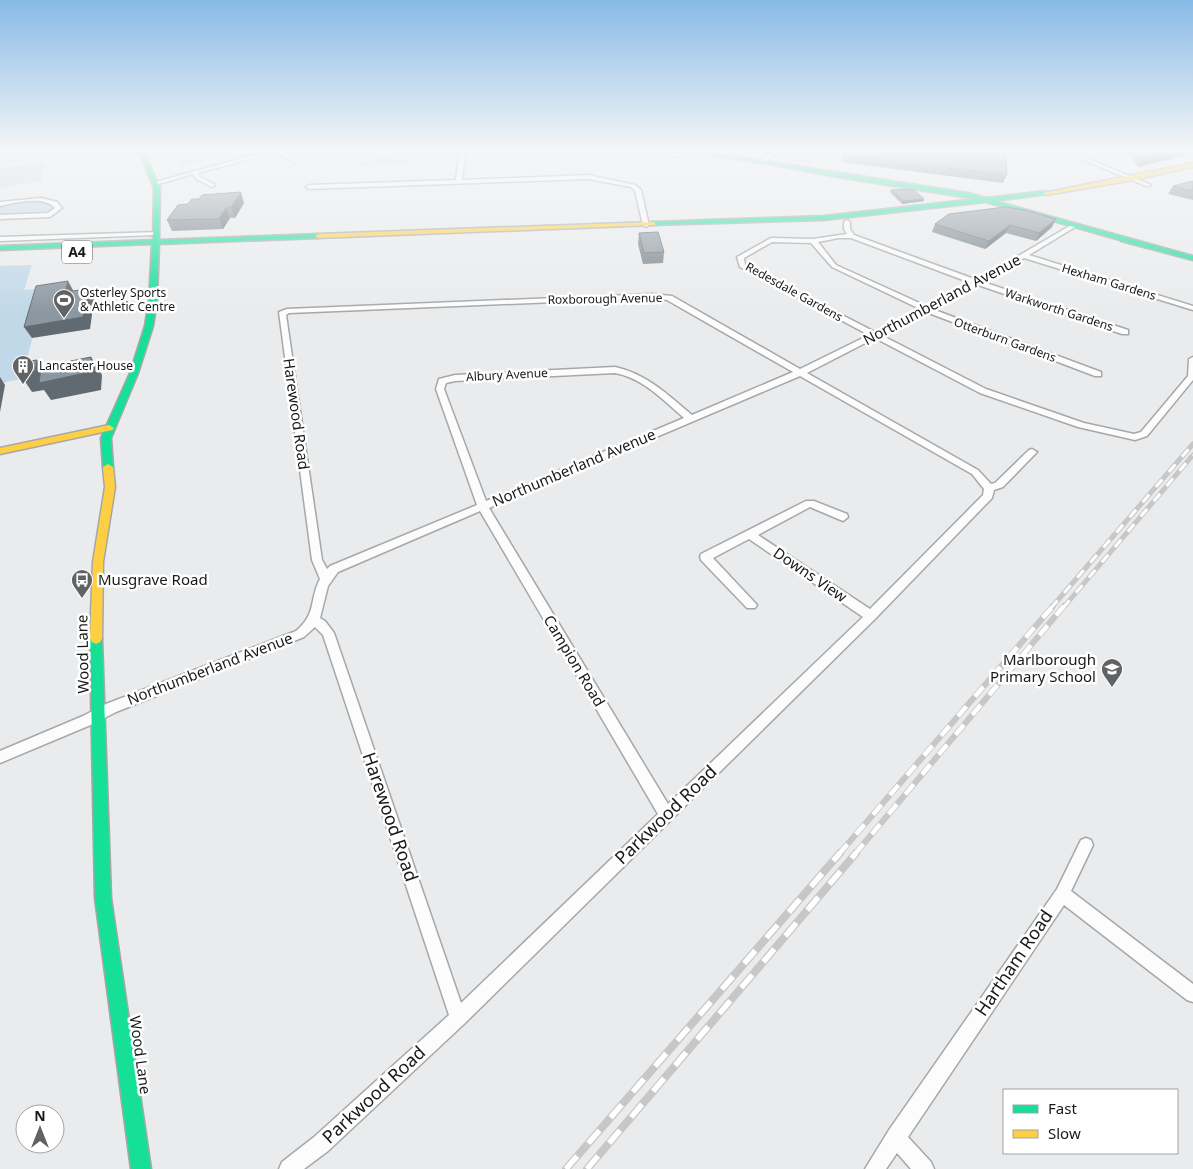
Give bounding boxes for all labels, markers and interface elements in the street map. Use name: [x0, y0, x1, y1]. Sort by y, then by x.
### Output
road number: A4: [62, 240, 92, 264]
street label: Northumberland Avenue: [859, 249, 1024, 349]
street label: Redesdale Gardens: [743, 258, 846, 325]
street label: Hexham Gardens: [1060, 259, 1159, 304]
place label: Osterley Sports & Athletic Centre: [80, 284, 175, 315]
street label: Warkworth Gardens: [1003, 284, 1116, 335]
sports icon: Osterley Sports & Athletic Centre: [52, 288, 76, 319]
street label: Roxborough Avenue: [547, 289, 663, 308]
street label: Otterburn Gardens: [952, 313, 1059, 366]
building icon: Lancaster House: [11, 354, 35, 385]
place label: Lancaster House: [39, 357, 133, 374]
street label: Harewood Road: [279, 357, 315, 471]
street label: Albury Avenue: [466, 364, 549, 385]
street label: Northumberland Avenue: [489, 424, 658, 511]
street label: Downs View: [770, 542, 851, 606]
bus stop icon: Musgrave Road: [70, 568, 94, 599]
place label: Musgrave Road: [98, 569, 208, 589]
street label: Campion Road: [540, 611, 610, 710]
street label: Wood Lane: [71, 614, 93, 694]
street label: Northumberland Avenue: [124, 627, 295, 709]
place label: Marlborough Primary School: [990, 649, 1096, 686]
school or university icon: Marlborough Primary School: [1100, 657, 1124, 688]
street label: Harewood Road: [358, 749, 424, 885]
street label: Parkwood Road: [609, 759, 721, 869]
street label: Hartham Road: [969, 905, 1058, 1020]
street label: Wood Lane: [126, 1014, 156, 1095]
street label: Parkwood Road: [317, 1040, 430, 1148]
legend: [1003, 1089, 1178, 1154]
text: Fast: [1048, 1098, 1077, 1118]
north arrow: [15, 1104, 65, 1154]
text: N: [34, 1106, 46, 1125]
text: Slow: [1048, 1123, 1081, 1143]

